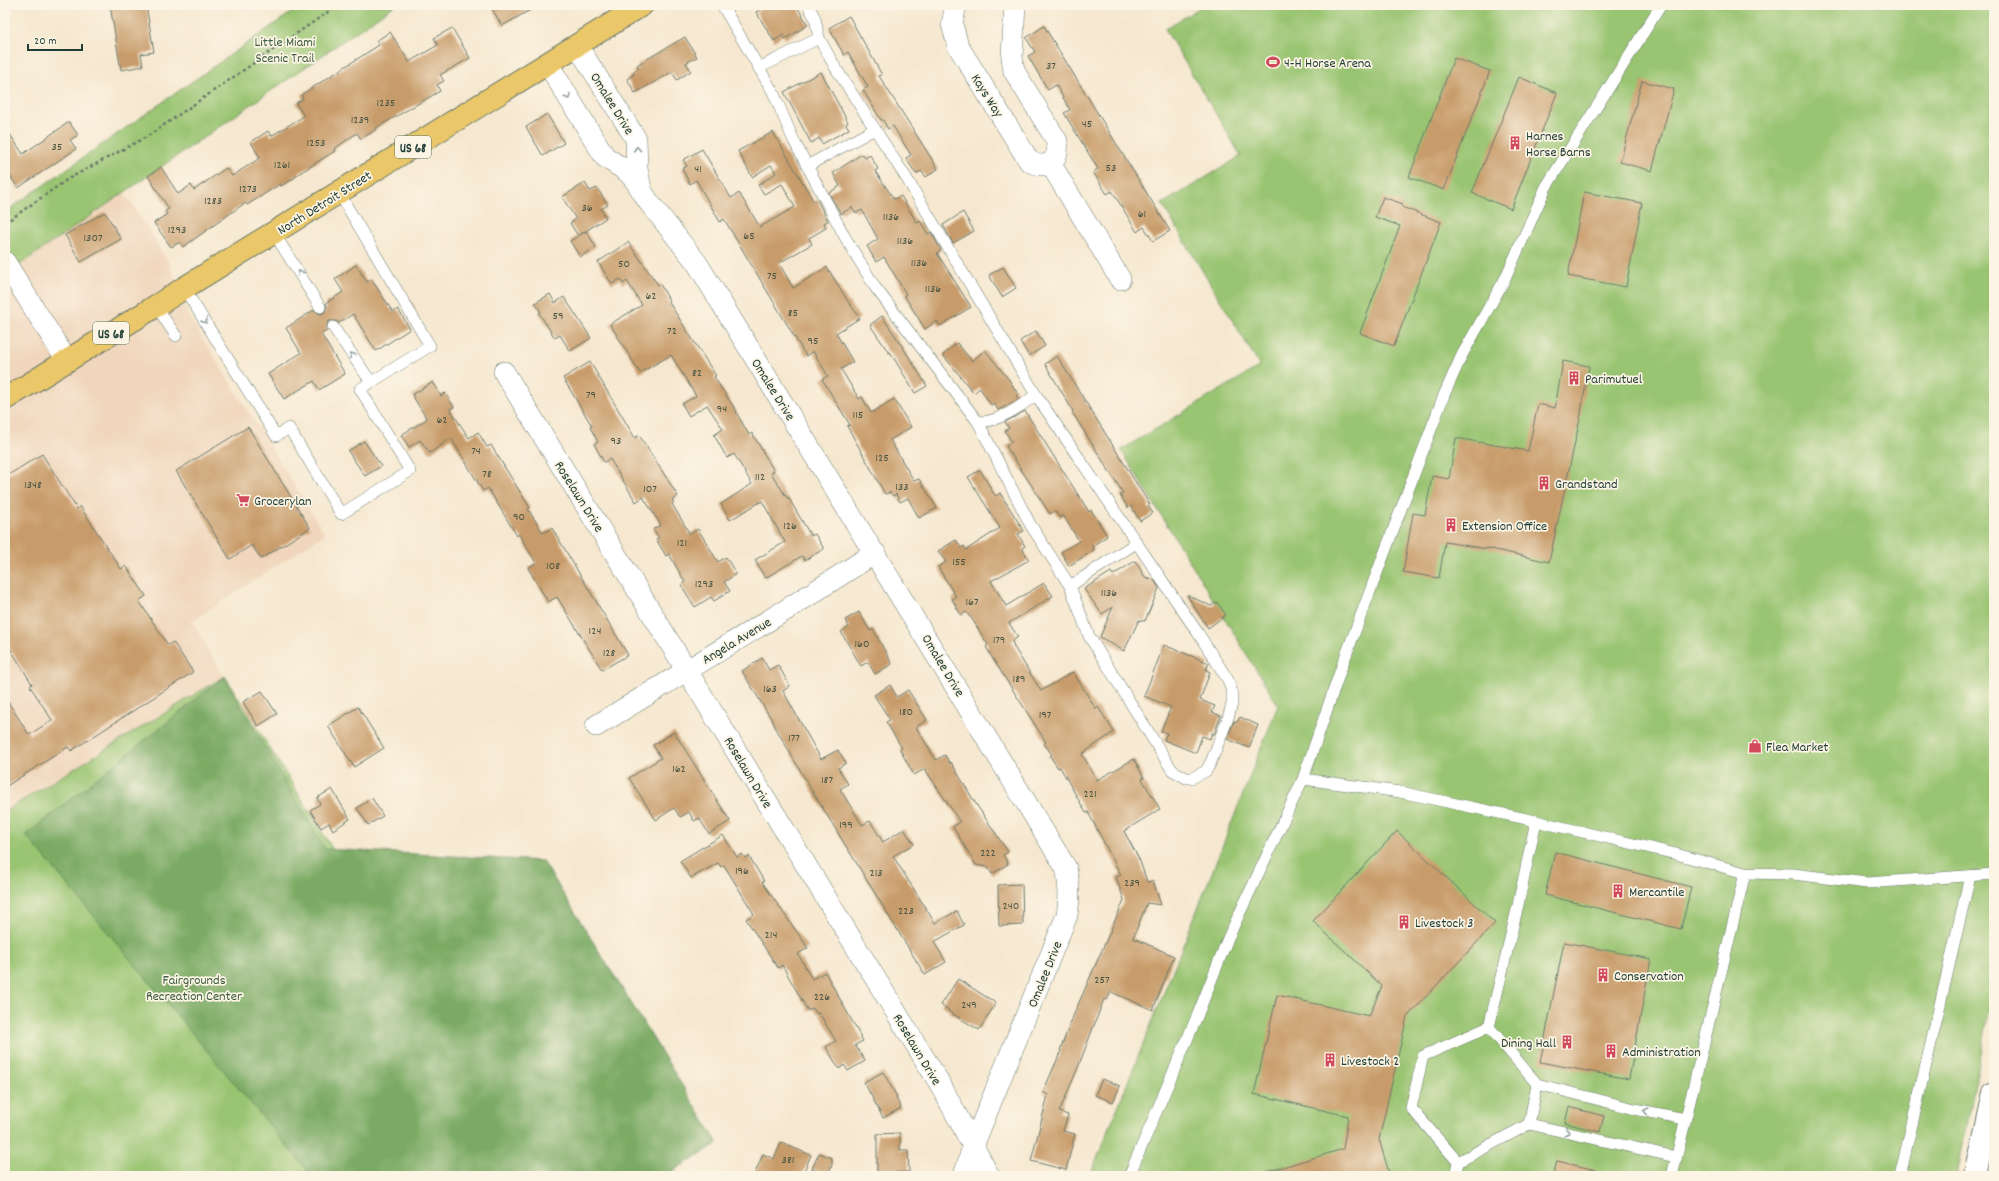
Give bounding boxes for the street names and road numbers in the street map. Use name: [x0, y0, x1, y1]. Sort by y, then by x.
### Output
street label: Omalee Drive: [584, 69, 638, 139]
street label: Kays Way: [965, 70, 1008, 122]
road number: US 68: [395, 136, 431, 158]
street label: North Detroit Street: [274, 167, 376, 241]
road number: US 68: [93, 322, 129, 344]
street label: Omalee Drive: [745, 355, 799, 425]
street label: Roselawn Drive: [548, 458, 608, 537]
street label: Angela Avenue: [699, 613, 776, 670]
street label: Omalee Drive: [916, 631, 969, 701]
street label: Roselawn Drive: [718, 733, 777, 813]
street label: Omalee Drive: [1023, 939, 1068, 1011]
street label: Roselawn Drive: [887, 1010, 946, 1090]

